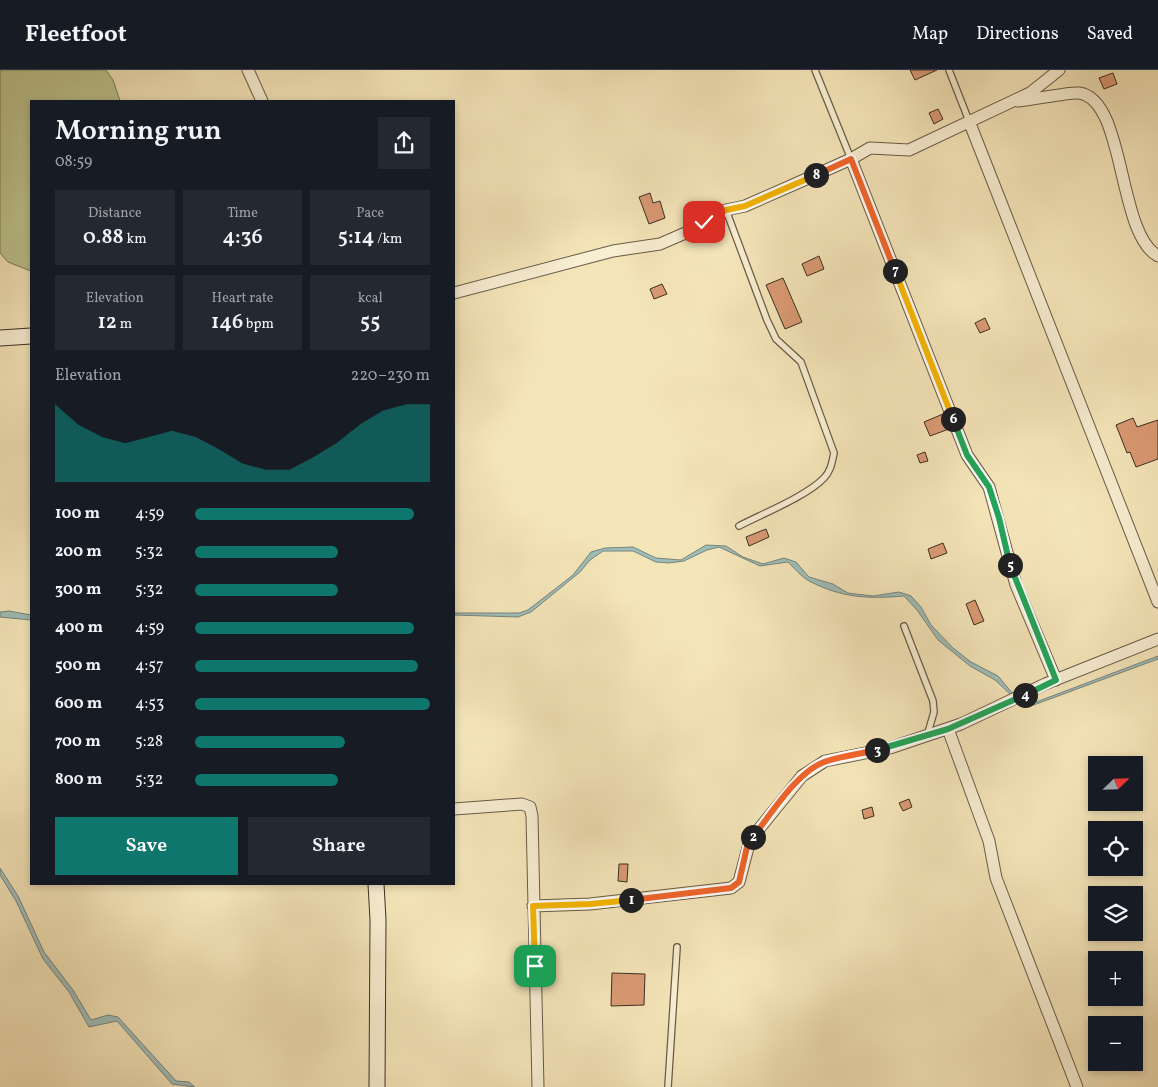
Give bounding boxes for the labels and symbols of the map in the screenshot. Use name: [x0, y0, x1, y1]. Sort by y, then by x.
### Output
pin: 8: [804, 162, 828, 188]
pin: [683, 201, 725, 243]
pin: 7: [882, 258, 908, 284]
pin: 6: [940, 406, 966, 432]
pin: 5: [998, 552, 1022, 578]
pin: 4: [1012, 682, 1038, 708]
pin: 3: [864, 738, 890, 762]
north arrow: [1088, 756, 1142, 811]
pin: 2: [740, 824, 766, 850]
pin: 1: [618, 888, 644, 912]
pin: [514, 945, 556, 987]

